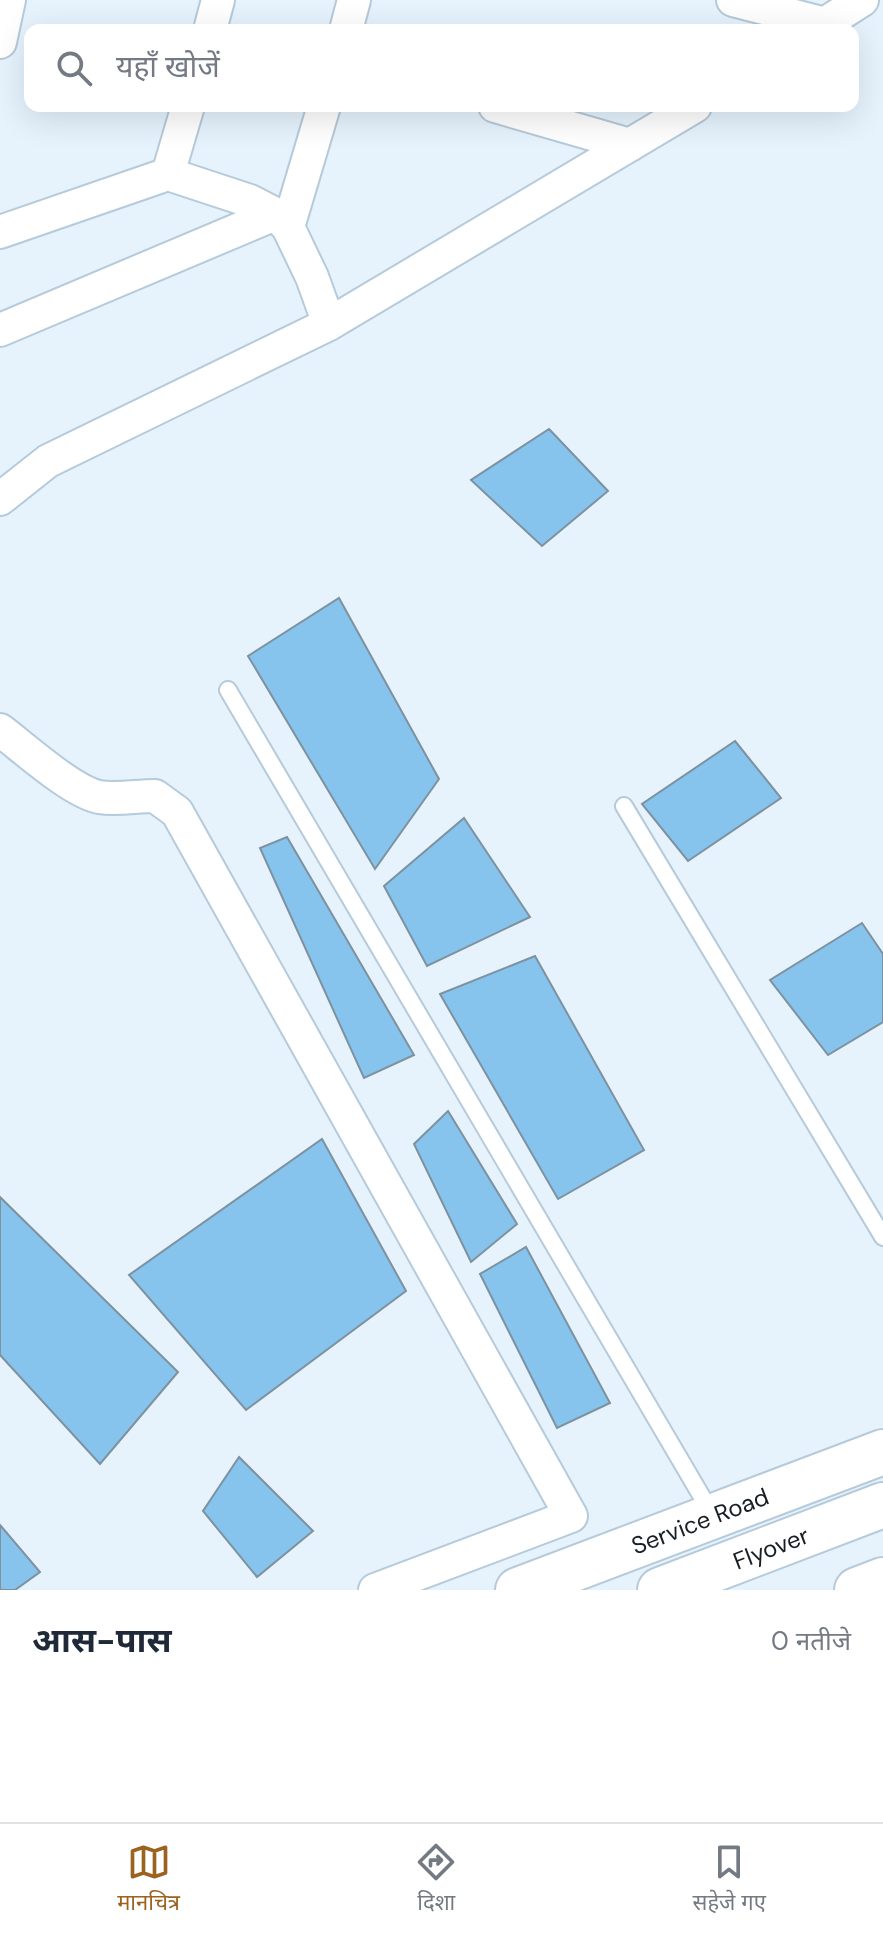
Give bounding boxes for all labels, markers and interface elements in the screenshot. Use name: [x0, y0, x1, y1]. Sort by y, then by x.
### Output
search box: [24, 24, 859, 112]
icon: search: [52, 46, 96, 90]
text: यहाँ खोजें: [116, 47, 220, 86]
street label: Service Road: [627, 1481, 773, 1561]
street label: Flyover: [729, 1519, 813, 1577]
text: आस-पास: [32, 1618, 172, 1663]
text: 0 नतीजे: [771, 1624, 851, 1658]
tab: मानचित्र: [117, 1840, 180, 1919]
tab: दिशा: [414, 1840, 458, 1919]
tab: सहेजे गए: [693, 1840, 766, 1919]

